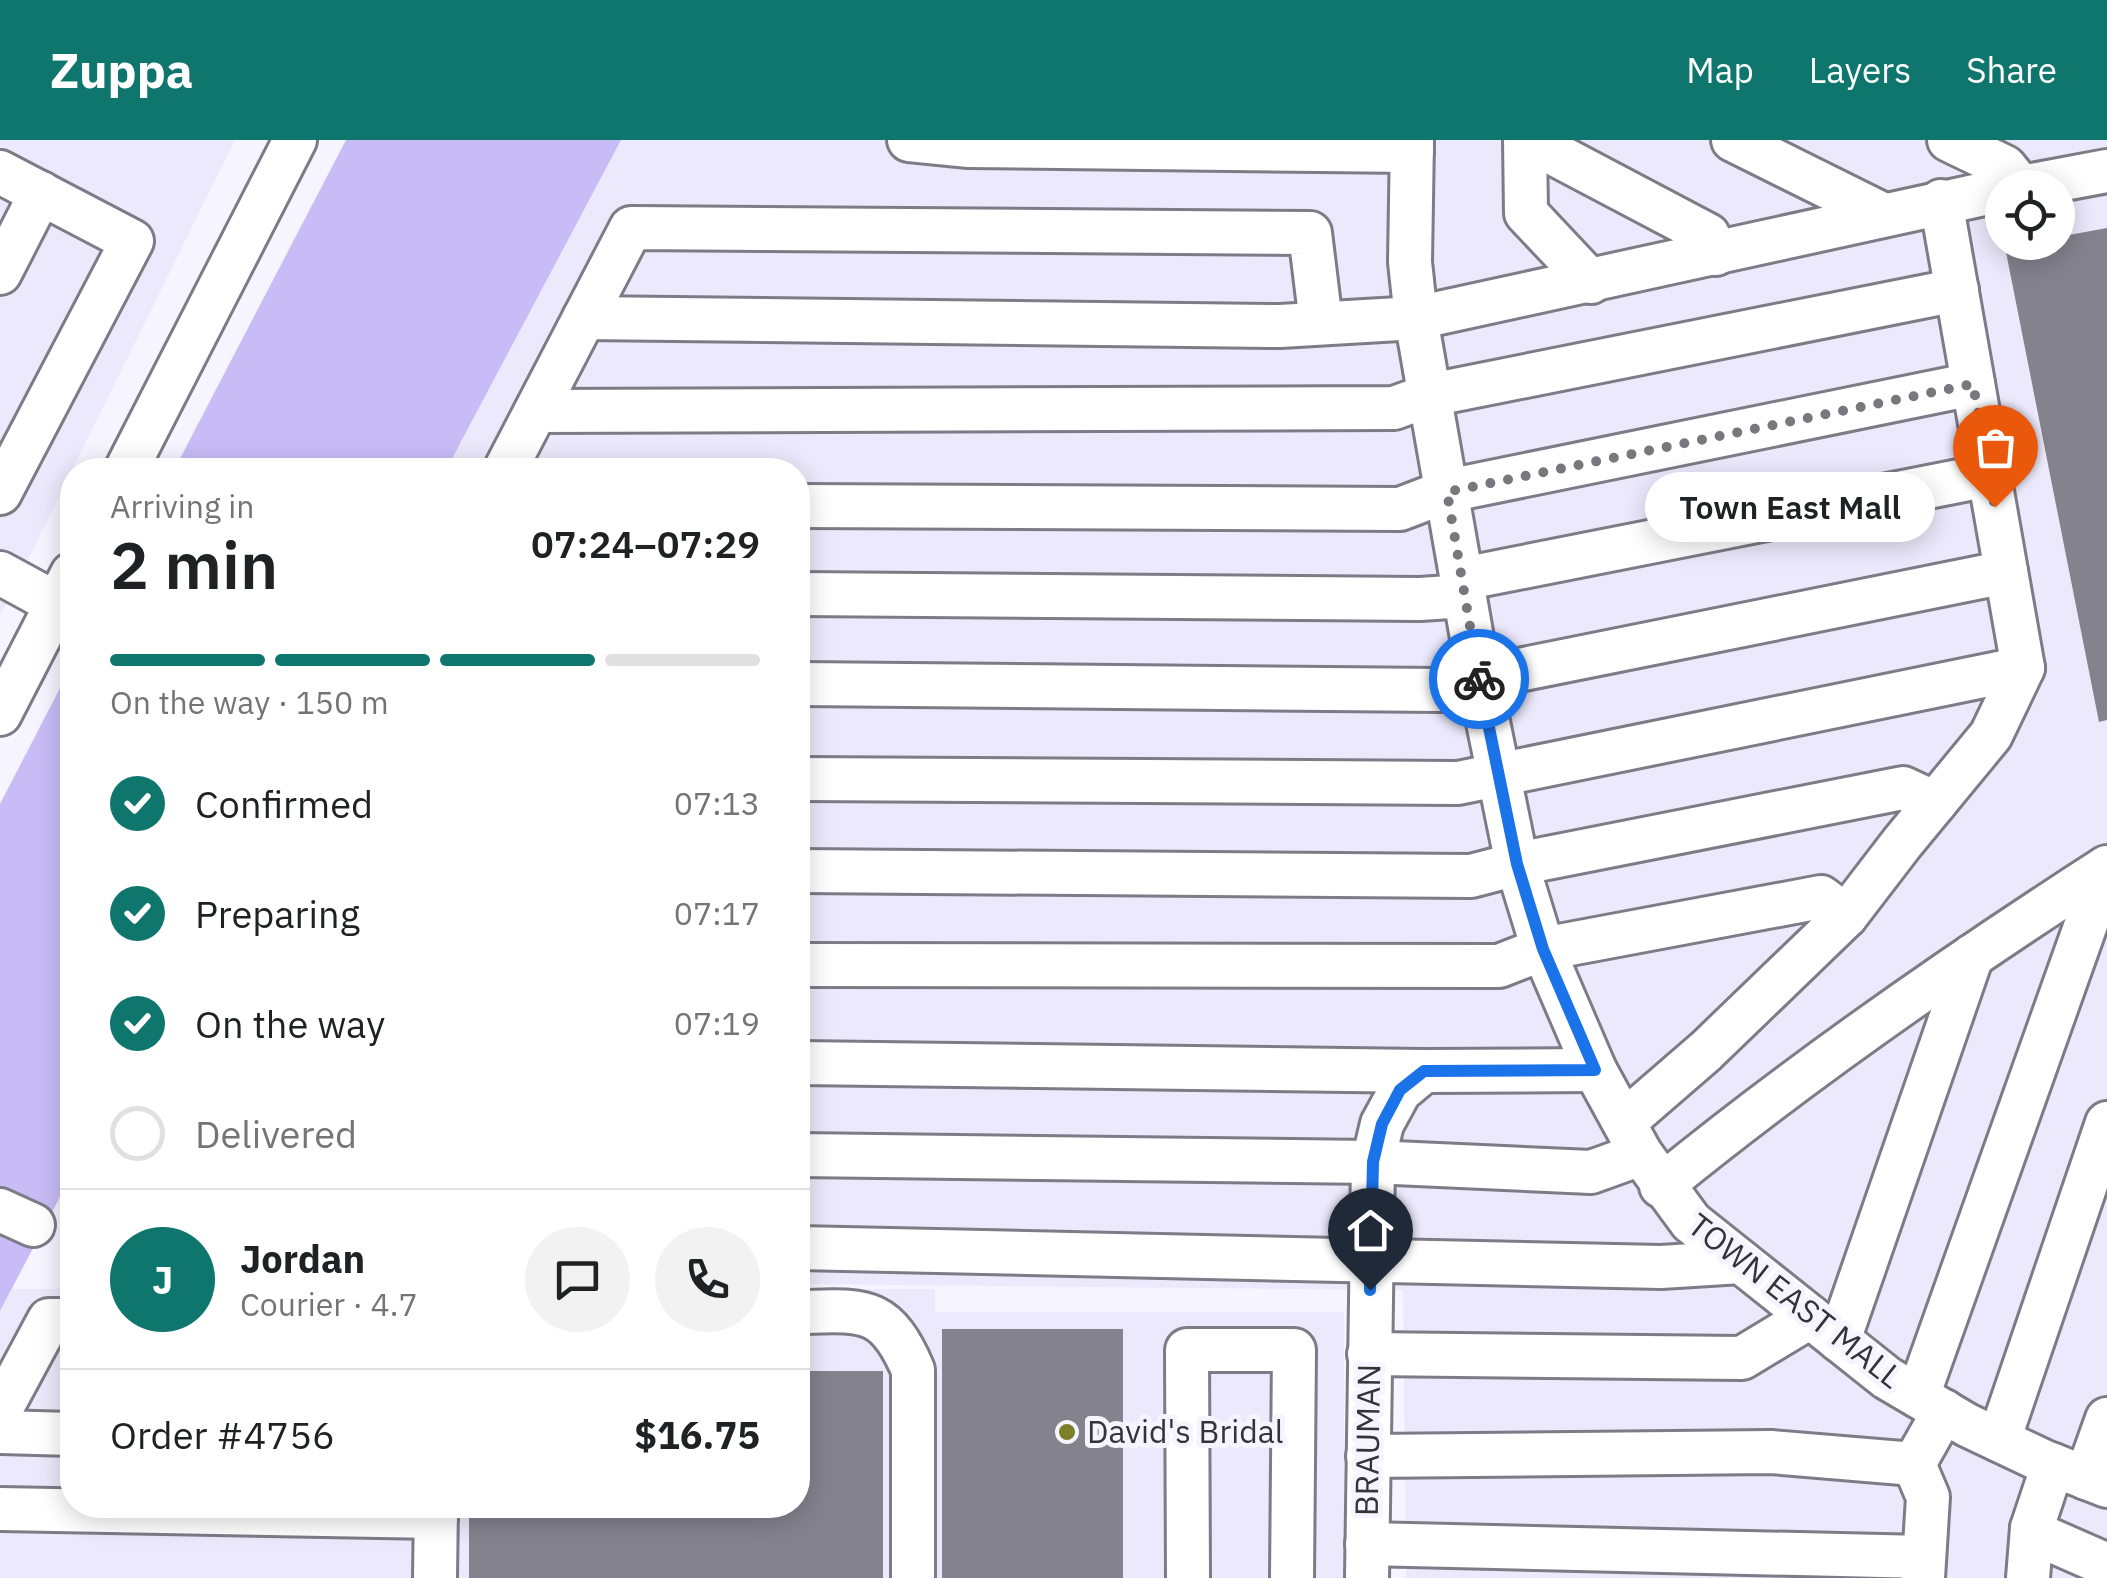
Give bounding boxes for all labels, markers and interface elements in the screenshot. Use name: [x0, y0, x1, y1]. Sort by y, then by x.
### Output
text: Zuppa: [50, 39, 193, 101]
text: Map: [1686, 47, 1754, 93]
text: Layers: [1809, 47, 1911, 93]
text: Share: [1966, 47, 2057, 93]
map controls: [1985, 170, 2075, 260]
button: locate: [1985, 170, 2075, 260]
pin: [1953, 405, 2038, 508]
icon: bag: [1968, 420, 2023, 475]
callout: Town East Mall: [1645, 472, 1935, 542]
text: Arriving in: [110, 485, 255, 527]
text: Town East Mall: [1679, 486, 1901, 528]
text: 07:24–07:29: [531, 519, 760, 568]
text: 2 min: [110, 522, 278, 607]
courier: [1429, 629, 1529, 729]
icon: bike: [1452, 652, 1507, 707]
text: On the way · 150 m: [110, 681, 389, 723]
icon: check: [110, 776, 165, 831]
text: Confirmed: [195, 779, 373, 828]
text: 07:13: [674, 782, 760, 824]
icon: check: [110, 886, 165, 941]
text: Preparing: [195, 889, 360, 938]
text: 07:17: [674, 892, 760, 934]
icon: check: [110, 996, 165, 1051]
text: On the way: [195, 999, 385, 1048]
text: 07:19: [674, 1002, 760, 1044]
text: Delivered: [195, 1109, 357, 1158]
pin: [1328, 1188, 1413, 1291]
icon: home: [1343, 1203, 1398, 1258]
street label: TOWN EAST MALL: [1680, 1203, 1911, 1397]
button: chat: [525, 1227, 630, 1332]
button: phone: [655, 1227, 760, 1332]
text: Jordan: [240, 1234, 365, 1283]
text: J: [152, 1255, 173, 1304]
text: Courier · 4.7: [240, 1283, 418, 1325]
street label: BRAUMAN: [1345, 1363, 1389, 1516]
text: Order #4756: [110, 1410, 335, 1459]
text: $16.75: [634, 1410, 760, 1459]
place label: David's Bridal: [1087, 1410, 1283, 1452]
marker: David's Bridal: [1056, 1421, 1078, 1443]

